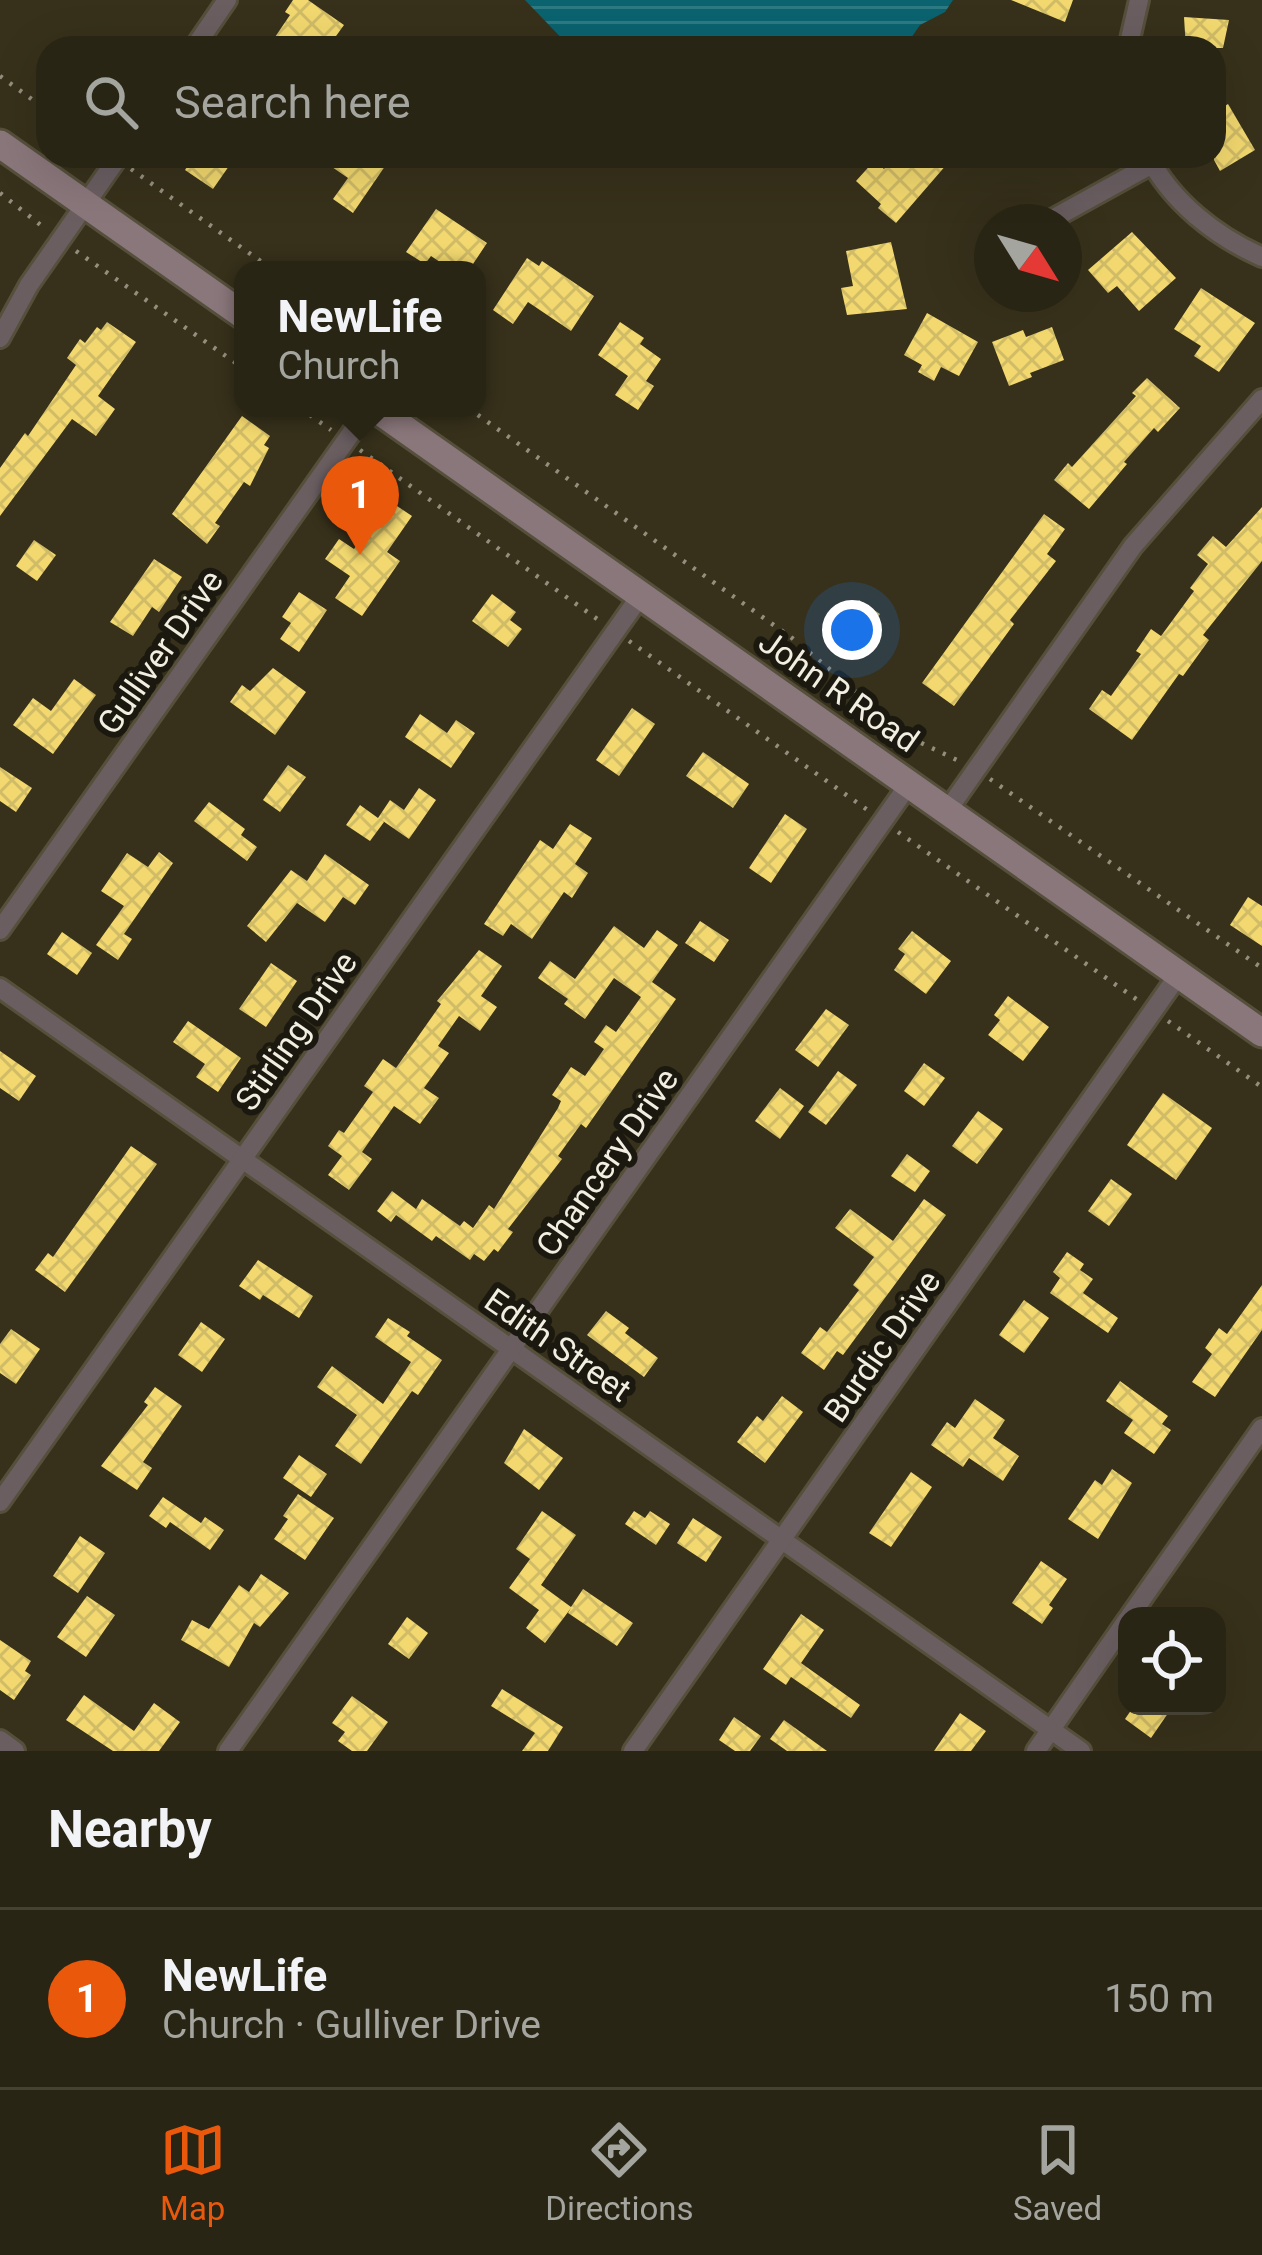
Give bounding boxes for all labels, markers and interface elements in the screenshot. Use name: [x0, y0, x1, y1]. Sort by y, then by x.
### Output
search box: [36, 36, 1226, 168]
icon: search: [78, 69, 144, 135]
text: Search here: [174, 76, 411, 129]
north arrow: [974, 204, 1082, 312]
popup: [234, 261, 486, 417]
text: NewLife: [277, 290, 443, 343]
text: Church: [277, 343, 401, 389]
pin: 1: [321, 456, 399, 555]
street label: Gulliver Drive: [89, 562, 231, 742]
your location: [822, 600, 882, 660]
street label: John R Road: [752, 622, 926, 760]
street label: Stirling Drive: [227, 944, 365, 1118]
street label: Chancery Drive: [528, 1061, 686, 1263]
street label: Burdic Drive: [816, 1263, 948, 1429]
street label: Edith Street: [477, 1280, 639, 1410]
map controls: [1118, 1607, 1226, 1715]
button: locate: [1118, 1607, 1226, 1715]
text: Nearby: [48, 1800, 212, 1859]
text: NewLife: [162, 1949, 327, 2002]
text: 1: [76, 1976, 98, 2022]
text: 150 m: [1104, 1976, 1214, 2022]
text: Church · Gulliver Drive: [162, 2002, 541, 2048]
tab: Map: [160, 2117, 226, 2228]
tab: Directions: [545, 2117, 694, 2228]
tab: Saved: [1013, 2117, 1102, 2228]

